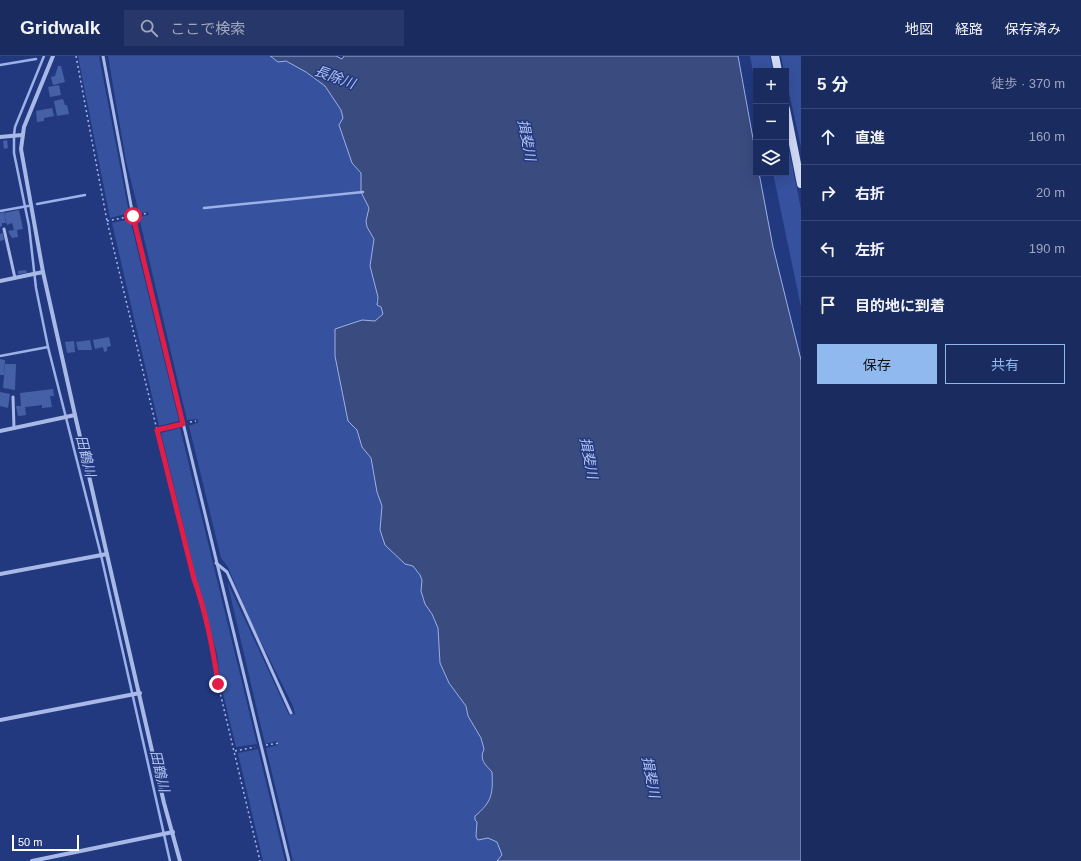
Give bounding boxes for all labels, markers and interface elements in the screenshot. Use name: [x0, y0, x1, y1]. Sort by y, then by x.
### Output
search box: [124, 10, 404, 46]
text: Gridwalk: [20, 17, 100, 38]
icon: search: [138, 17, 160, 39]
text: ここで検索: [170, 20, 245, 37]
text: 地図: [905, 21, 933, 37]
text: 経路: [955, 21, 983, 37]
text: 保存済み: [1005, 21, 1061, 37]
water label: 長除川: [313, 62, 359, 92]
map controls: [753, 68, 789, 176]
button: +: [753, 68, 789, 104]
text: 5 分: [817, 75, 848, 94]
text: 徒歩 · 370 m: [991, 76, 1065, 91]
button: −: [753, 104, 789, 140]
water label: 揖斐川: [515, 118, 539, 164]
icon: ahead: [817, 126, 839, 148]
text: 直進: [855, 129, 885, 146]
text: 160 m: [1029, 129, 1065, 144]
button: layers: [753, 140, 789, 176]
icon: right: [817, 182, 839, 204]
text: 右折: [855, 185, 885, 202]
text: 20 m: [1036, 185, 1065, 200]
route start: [124, 207, 142, 225]
icon: left: [817, 238, 839, 260]
text: 左折: [855, 241, 885, 258]
text: 190 m: [1029, 241, 1065, 256]
icon: arrive: [817, 294, 839, 316]
text: 目的地に到着: [855, 297, 945, 314]
button: 保存: [817, 344, 937, 384]
button: 共有: [945, 344, 1065, 384]
water label: 田鶴川: [73, 434, 99, 480]
water label: 揖斐川: [577, 436, 601, 482]
route end: [209, 675, 227, 693]
water label: 田鶴川: [147, 749, 173, 795]
water label: 揖斐川: [639, 755, 663, 801]
scale bar: [12, 833, 79, 852]
text: 50 m: [18, 836, 42, 848]

